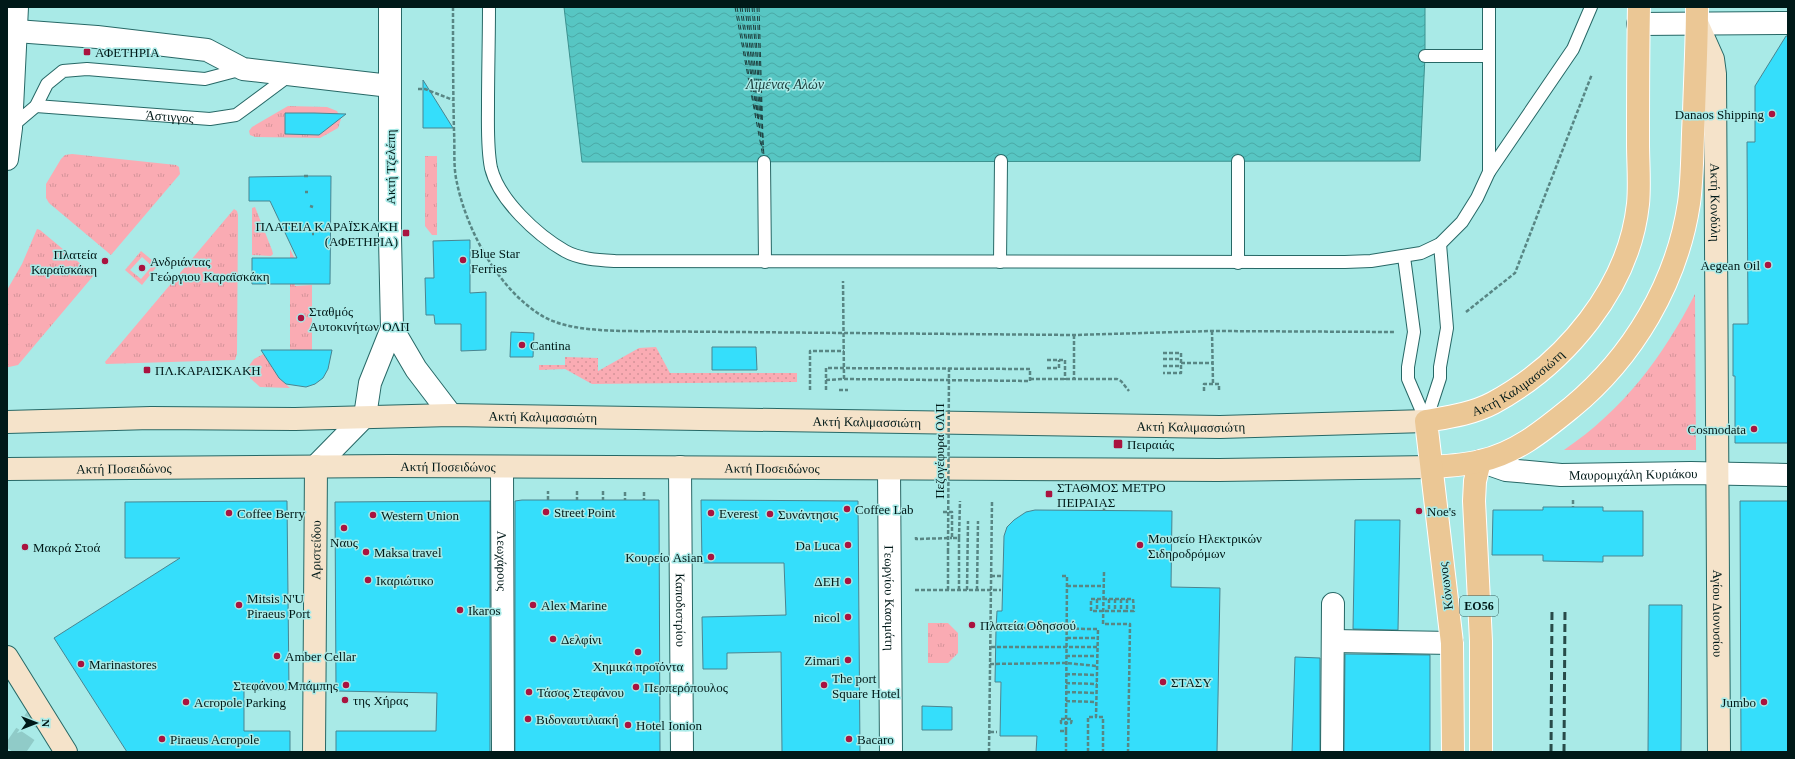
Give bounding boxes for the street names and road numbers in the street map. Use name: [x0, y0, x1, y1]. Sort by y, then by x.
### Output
street label: Άστιγγος: [145, 107, 195, 126]
street label: Ακτή Τζελέπη: [383, 129, 398, 204]
street label: Ακτή Κονδύλη: [1708, 163, 1723, 242]
street label: Ακτή Καλιμασσιώτη: [1470, 346, 1567, 419]
street label: Πεζογέφυρα ΟΛΠ: [932, 403, 947, 499]
street label: Ακτή Καλιμασσιώτη: [488, 409, 597, 425]
street label: Ακτή Καλιμασσιώτη: [812, 414, 921, 430]
street label: Ακτή Καλιμασσιώτη: [1136, 419, 1245, 435]
street label: Ακτή Ποσειδώνος: [400, 459, 497, 475]
street label: Ακτή Ποσειδώνος: [76, 461, 173, 476]
street label: Ακτή Ποσειδώνος: [724, 461, 821, 476]
street label: Μαυρομιχάλη Κυριάκου: [1569, 466, 1698, 483]
street label: Αριστείδου: [308, 520, 324, 580]
street label: Λεωχάρους: [494, 531, 509, 592]
street label: Γεωργίου Κασιμάτη: [882, 545, 897, 651]
street label: Κόνωνος: [1435, 560, 1456, 611]
street label: Αγίου Διονυσίου: [1710, 570, 1725, 657]
street label: Καποδιστρίου: [673, 573, 688, 647]
road number: ΕΟ56: [1460, 596, 1498, 616]

